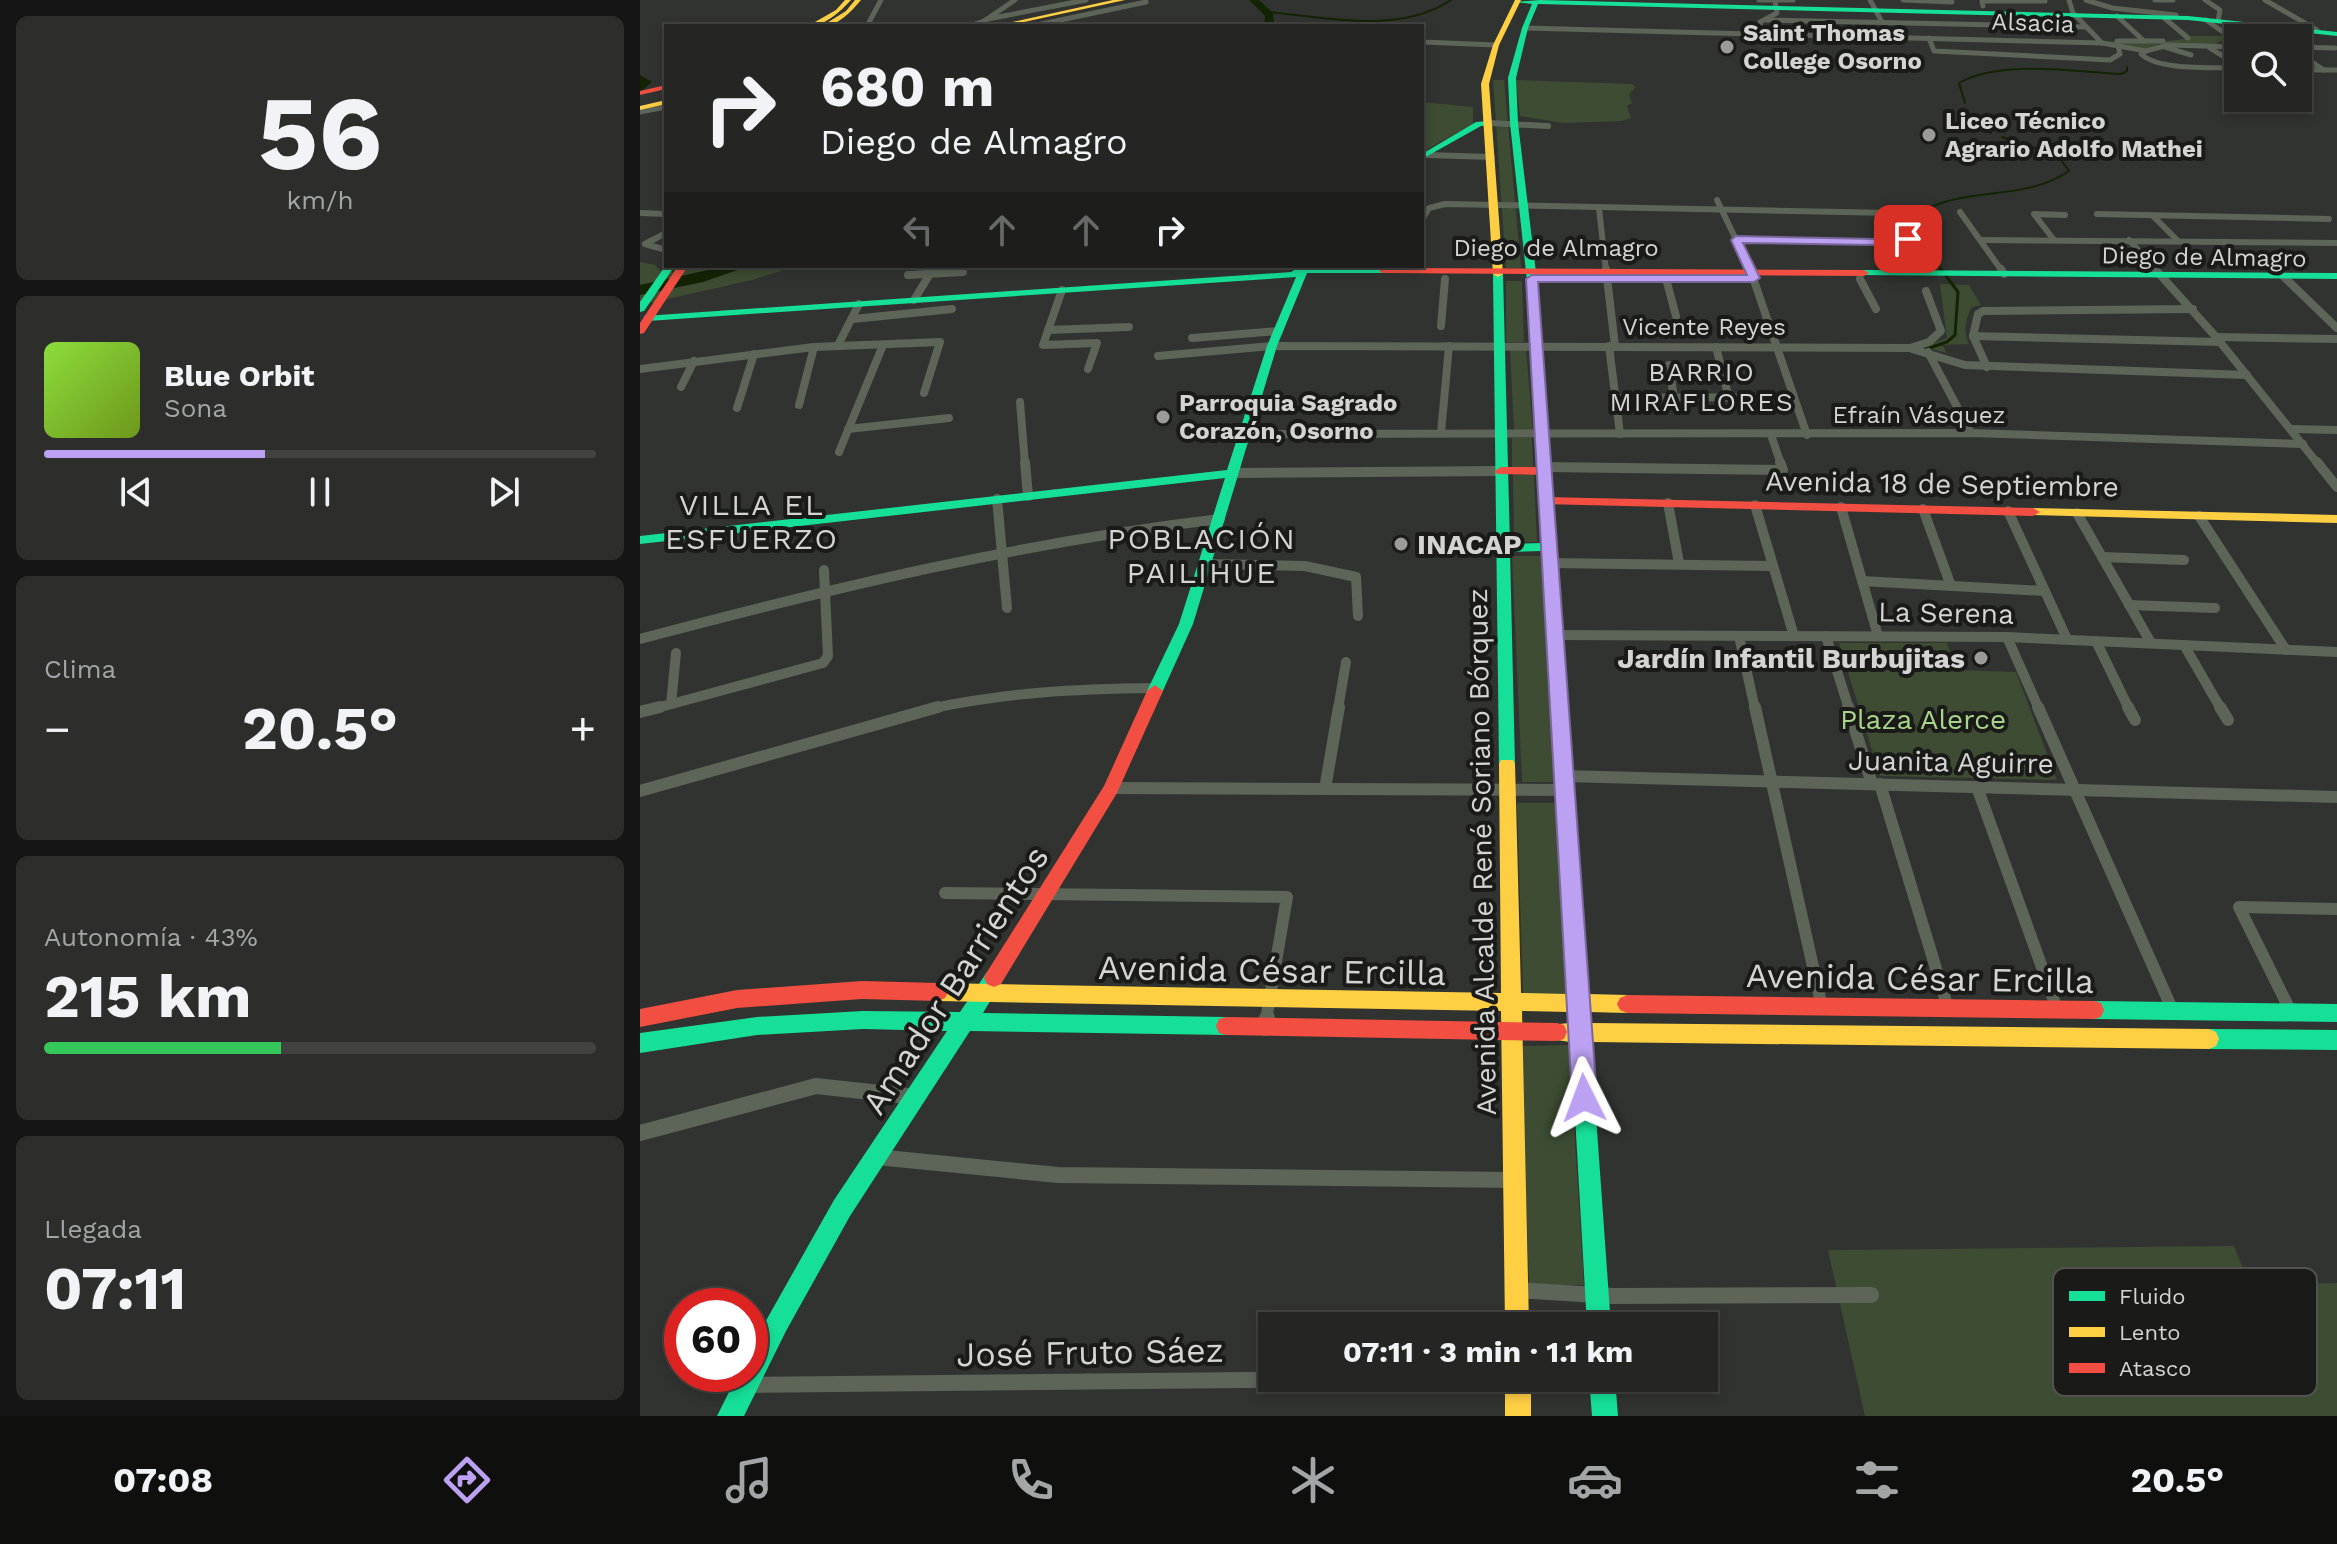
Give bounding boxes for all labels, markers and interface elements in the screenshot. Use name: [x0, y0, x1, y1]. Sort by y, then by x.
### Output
street label: Alsacia: [1991, 8, 2075, 38]
place label: Saint Thomas College Osorno: [1743, 19, 1922, 75]
map controls: [2224, 24, 2312, 112]
button: search: [2224, 24, 2312, 112]
marker: Saint Thomas College Osorno: [1718, 38, 1736, 56]
text: 680 m: [820, 54, 994, 120]
icon: right: [688, 56, 792, 160]
text: 56: [258, 72, 382, 194]
place label: Liceo Técnico Agrario Adolfo Mathei: [1945, 107, 2203, 163]
text: Diego de Almagro: [820, 121, 1128, 163]
marker: Liceo Técnico Agrario Adolfo Mathei: [1920, 126, 1938, 144]
text: km/h: [287, 185, 353, 215]
pin: [1874, 205, 1942, 273]
icon: left: [896, 208, 940, 252]
icon: ahead: [980, 208, 1024, 252]
icon: ahead: [1064, 208, 1108, 252]
icon: right: [1148, 208, 1192, 252]
icon: arrive: [1886, 217, 1930, 261]
street label: Diego de Almagro: [1453, 234, 1659, 262]
street label: Diego de Almagro: [2101, 241, 2307, 273]
street label: Vicente Reyes: [1622, 313, 1786, 341]
district label: BARRIO MIRAFLORES: [1609, 357, 1795, 417]
text: Blue Orbit: [164, 358, 314, 393]
place label: Parroquia Sagrado Corazón, Osorno: [1179, 389, 1398, 445]
text: Sona: [164, 393, 227, 423]
street label: Efraín Vásquez: [1833, 401, 2005, 429]
marker: Parroquia Sagrado Corazón, Osorno: [1154, 408, 1172, 426]
street label: Avenida 18 de Septiembre: [1765, 464, 2119, 504]
icon: previous: [114, 470, 158, 514]
icon: pause: [298, 470, 342, 514]
icon: next: [482, 470, 526, 514]
district label: VILLA EL ESFUERZO: [665, 487, 839, 556]
district label: POBLACIÓN PAILIHUE: [1107, 521, 1297, 590]
place label: INACAP: [1417, 528, 1522, 561]
marker: INACAP: [1392, 535, 1410, 553]
street label: Avenida Alcalde René Soriano Bórquez: [1461, 588, 1503, 1116]
street label: La Serena: [1878, 595, 2014, 631]
place label: Jardín Infantil Burbujitas: [1617, 642, 1965, 675]
marker: Jardín Infantil Burbujitas: [1972, 649, 1990, 667]
text: Clima: [44, 654, 116, 684]
text: 20.5°: [242, 693, 398, 764]
text: −: [44, 703, 71, 755]
text: +: [569, 703, 596, 755]
park label: Plaza Alerce: [1840, 703, 2006, 736]
street label: Juanita Aguirre: [1848, 744, 2054, 780]
street label: Amador Barrientos: [853, 838, 1057, 1122]
text: Autonomía · 43%: [44, 922, 258, 952]
street label: Avenida César Ercilla: [1098, 947, 1446, 993]
street label: Avenida César Ercilla: [1746, 955, 2094, 1001]
text: 215 km: [44, 961, 252, 1032]
position arrow: [1542, 1056, 1626, 1140]
text: Llegada: [44, 1214, 142, 1244]
text: 07:11: [44, 1253, 186, 1324]
legend: [2053, 1268, 2317, 1396]
text: Fluido: [2119, 1284, 2186, 1309]
speed limit sign: 60: [664, 1288, 768, 1392]
text: Lento: [2119, 1320, 2180, 1345]
street label: José Fruto Sáez: [956, 1330, 1224, 1374]
text: 07:11 · 3 min · 1.1 km: [1343, 1334, 1633, 1369]
text: Atasco: [2119, 1356, 2192, 1381]
icon: directions: [439, 1452, 495, 1508]
icon: music: [721, 1452, 777, 1508]
icon: phone: [1003, 1452, 1059, 1508]
icon: climate: [1285, 1452, 1341, 1508]
icon: car: [1567, 1452, 1623, 1508]
icon: filters: [1849, 1452, 1905, 1508]
text: 07:08: [113, 1459, 213, 1501]
text: 20.5°: [2130, 1459, 2224, 1501]

